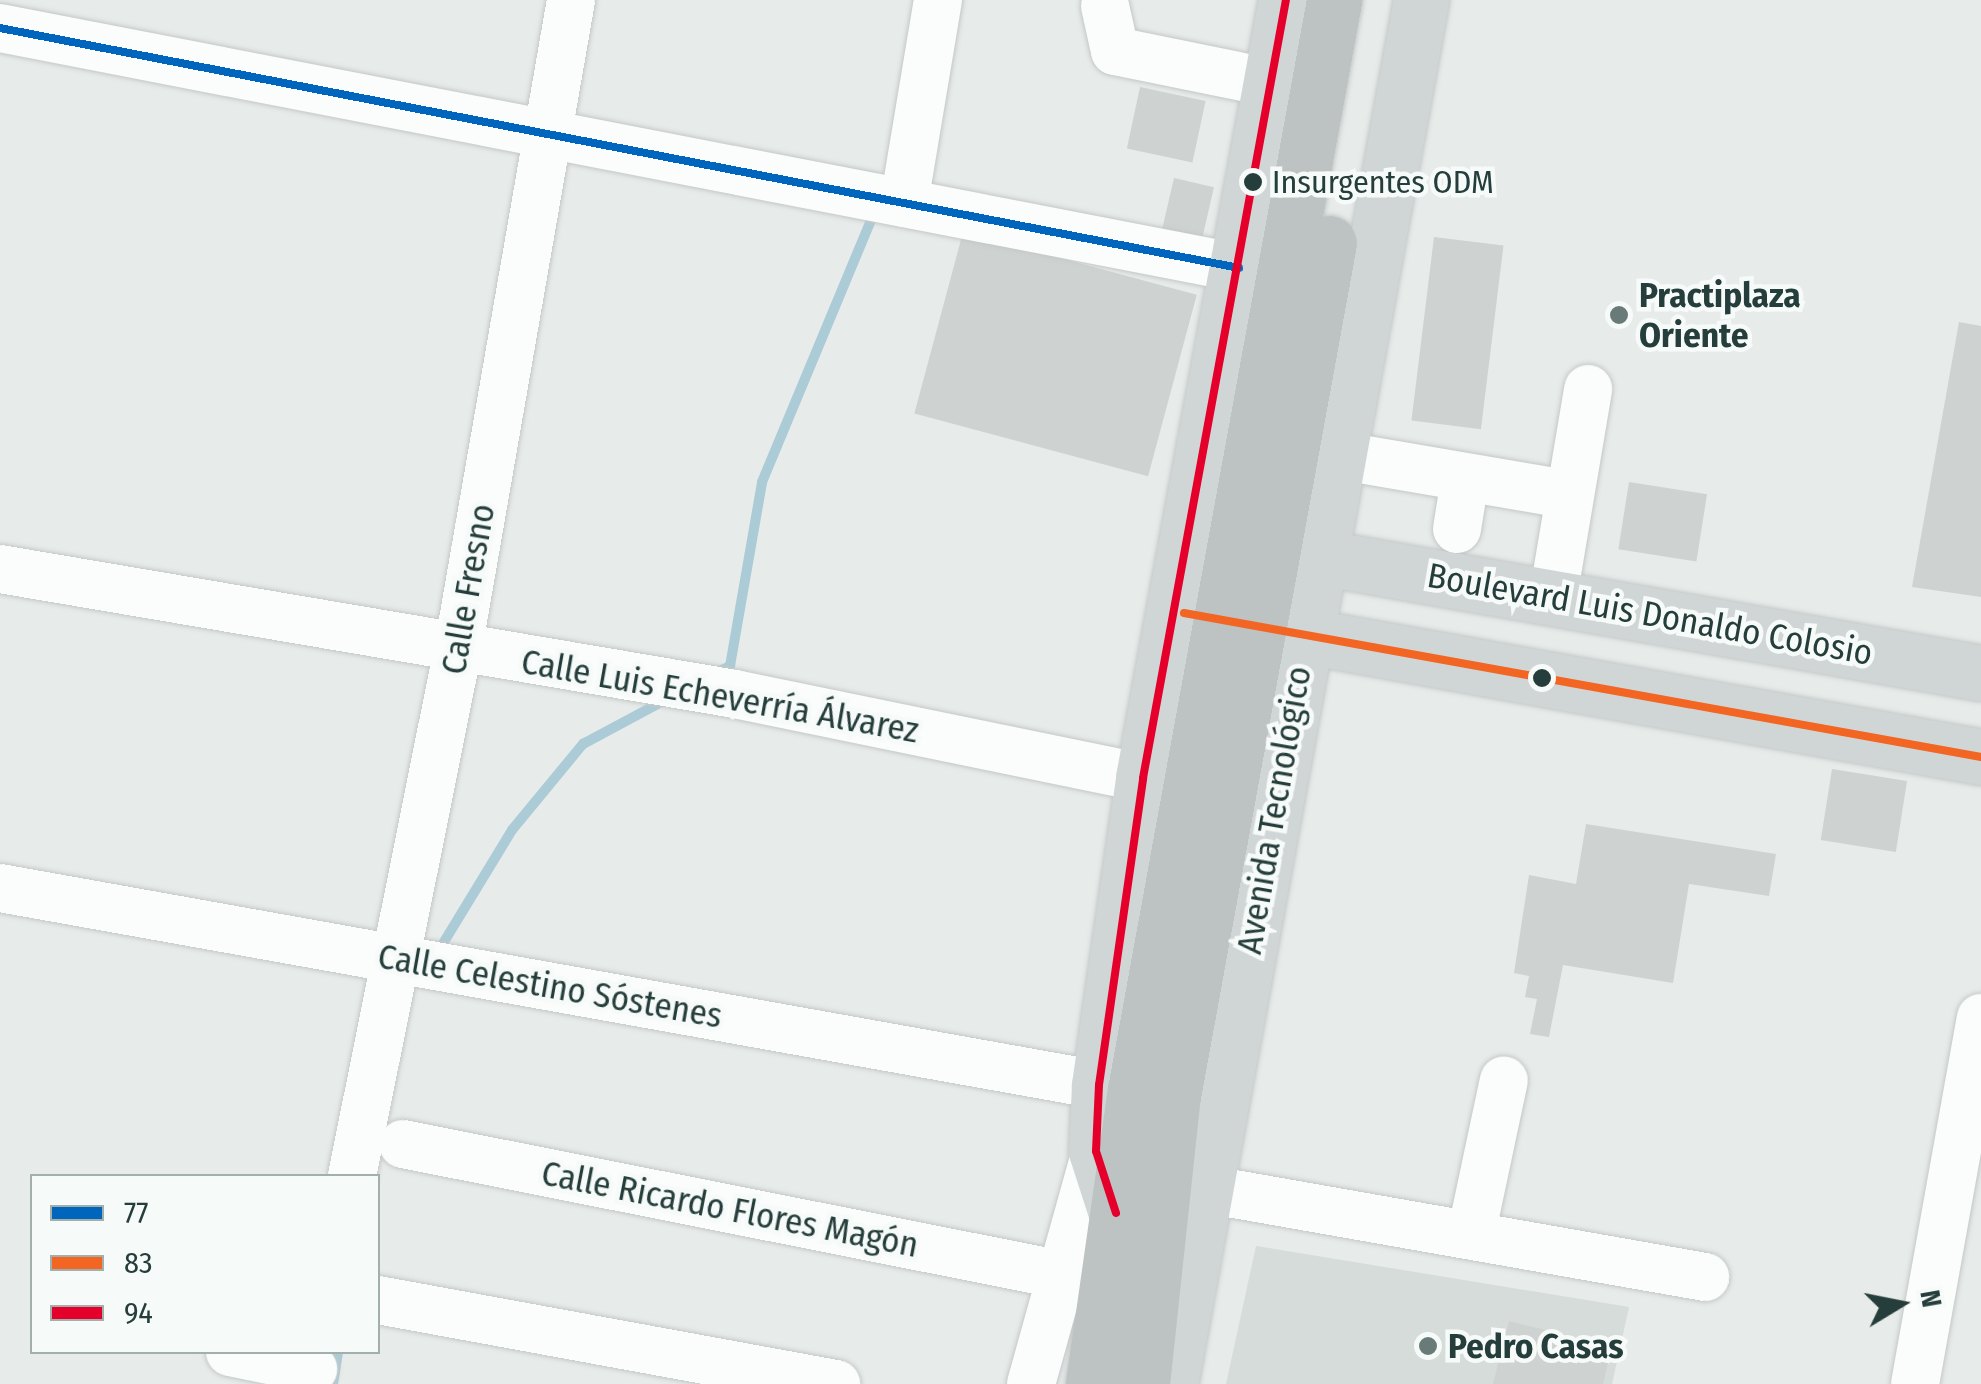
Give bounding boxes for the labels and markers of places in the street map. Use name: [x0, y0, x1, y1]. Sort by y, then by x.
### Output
place label: Insurgentes ODM: [1272, 163, 1494, 201]
marker: Insurgentes ODM: [1243, 172, 1263, 192]
place label: Practiplaza Oriente: [1639, 274, 1801, 356]
marker: Practiplaza Oriente: [1608, 304, 1630, 326]
unlabelled marker: [1532, 668, 1552, 688]
place label: Pedro Casas: [1448, 1325, 1624, 1367]
marker: Pedro Casas: [1417, 1335, 1439, 1357]

